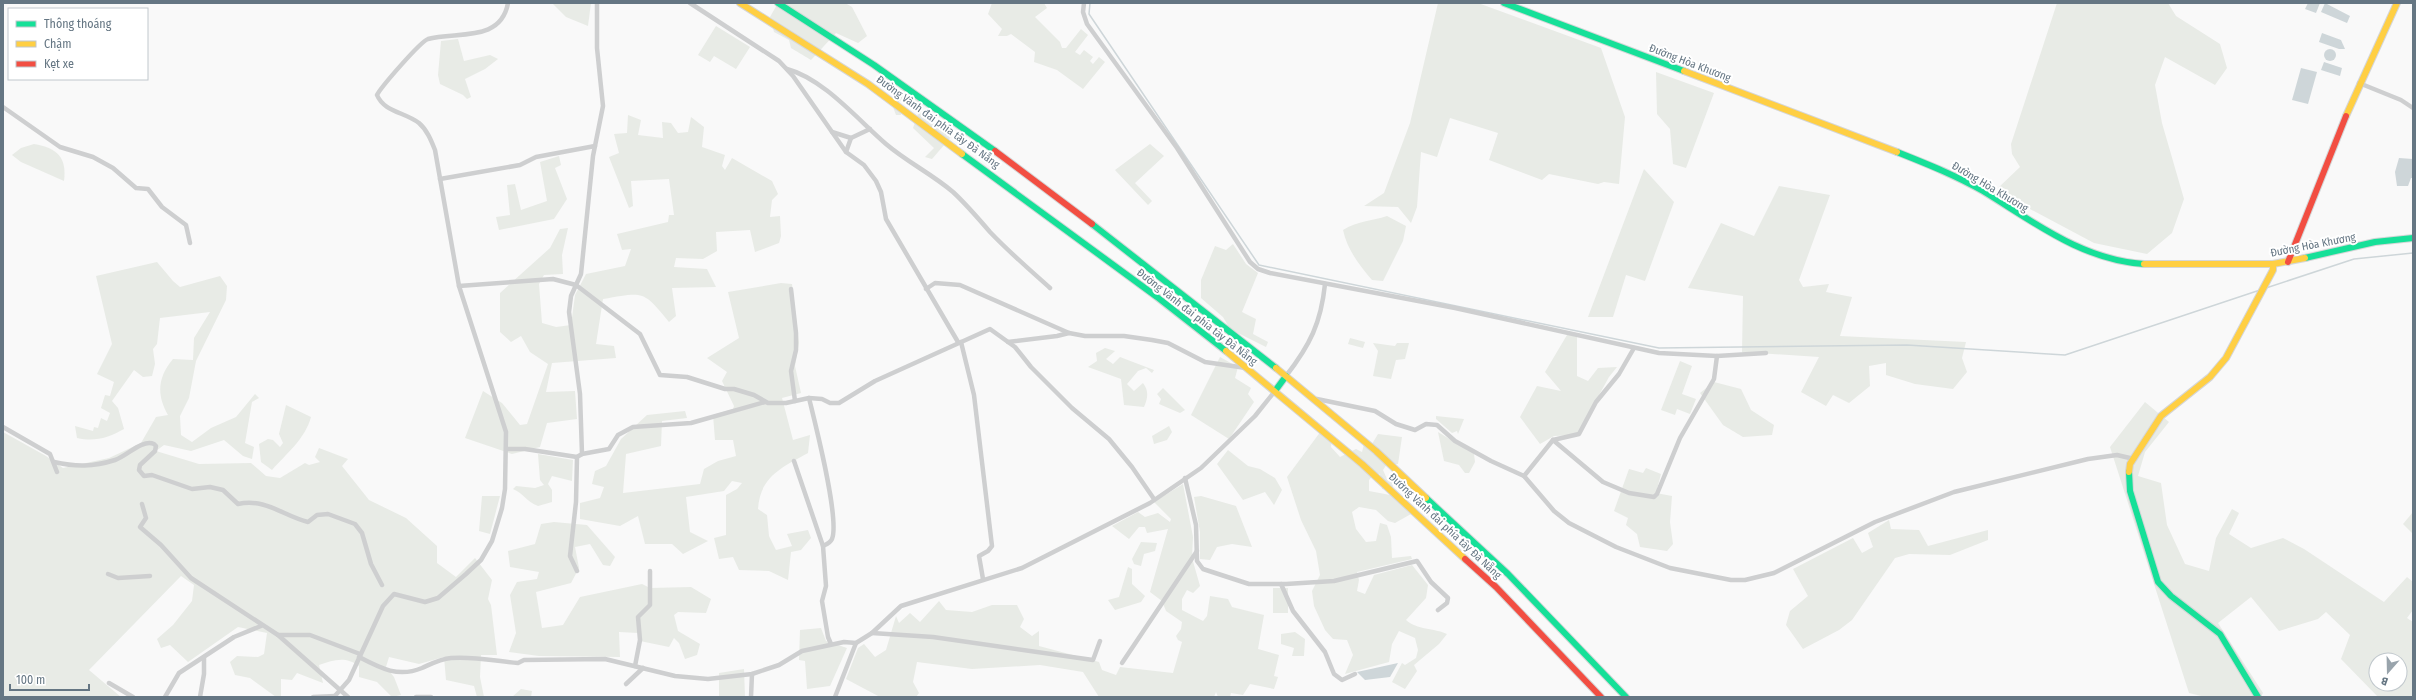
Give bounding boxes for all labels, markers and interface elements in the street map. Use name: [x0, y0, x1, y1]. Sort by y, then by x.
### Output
legend: [8, 8, 148, 80]
text: Thông thoáng: [44, 17, 112, 31]
text: Chậm: [44, 37, 71, 51]
street label: Đường Hòa Khương: [1647, 41, 1734, 85]
text: Kẹt xe: [44, 57, 74, 71]
street label: Đường Vành đai phía tây Đà Nẵng: [874, 73, 1003, 172]
street label: Đường Hòa Khương: [1950, 159, 2031, 215]
street label: Đường Hòa Khương: [2269, 230, 2358, 260]
street label: Đường Vành đai phía tây Đà Nẵng: [1134, 266, 1261, 369]
street label: Đường Vành đai phía tây Đà Nẵng: [1386, 470, 1505, 582]
north arrow: [2368, 652, 2408, 692]
scale bar: [10, 666, 89, 692]
text: 100 m: [16, 673, 45, 687]
text: B: [2380, 674, 2390, 688]

